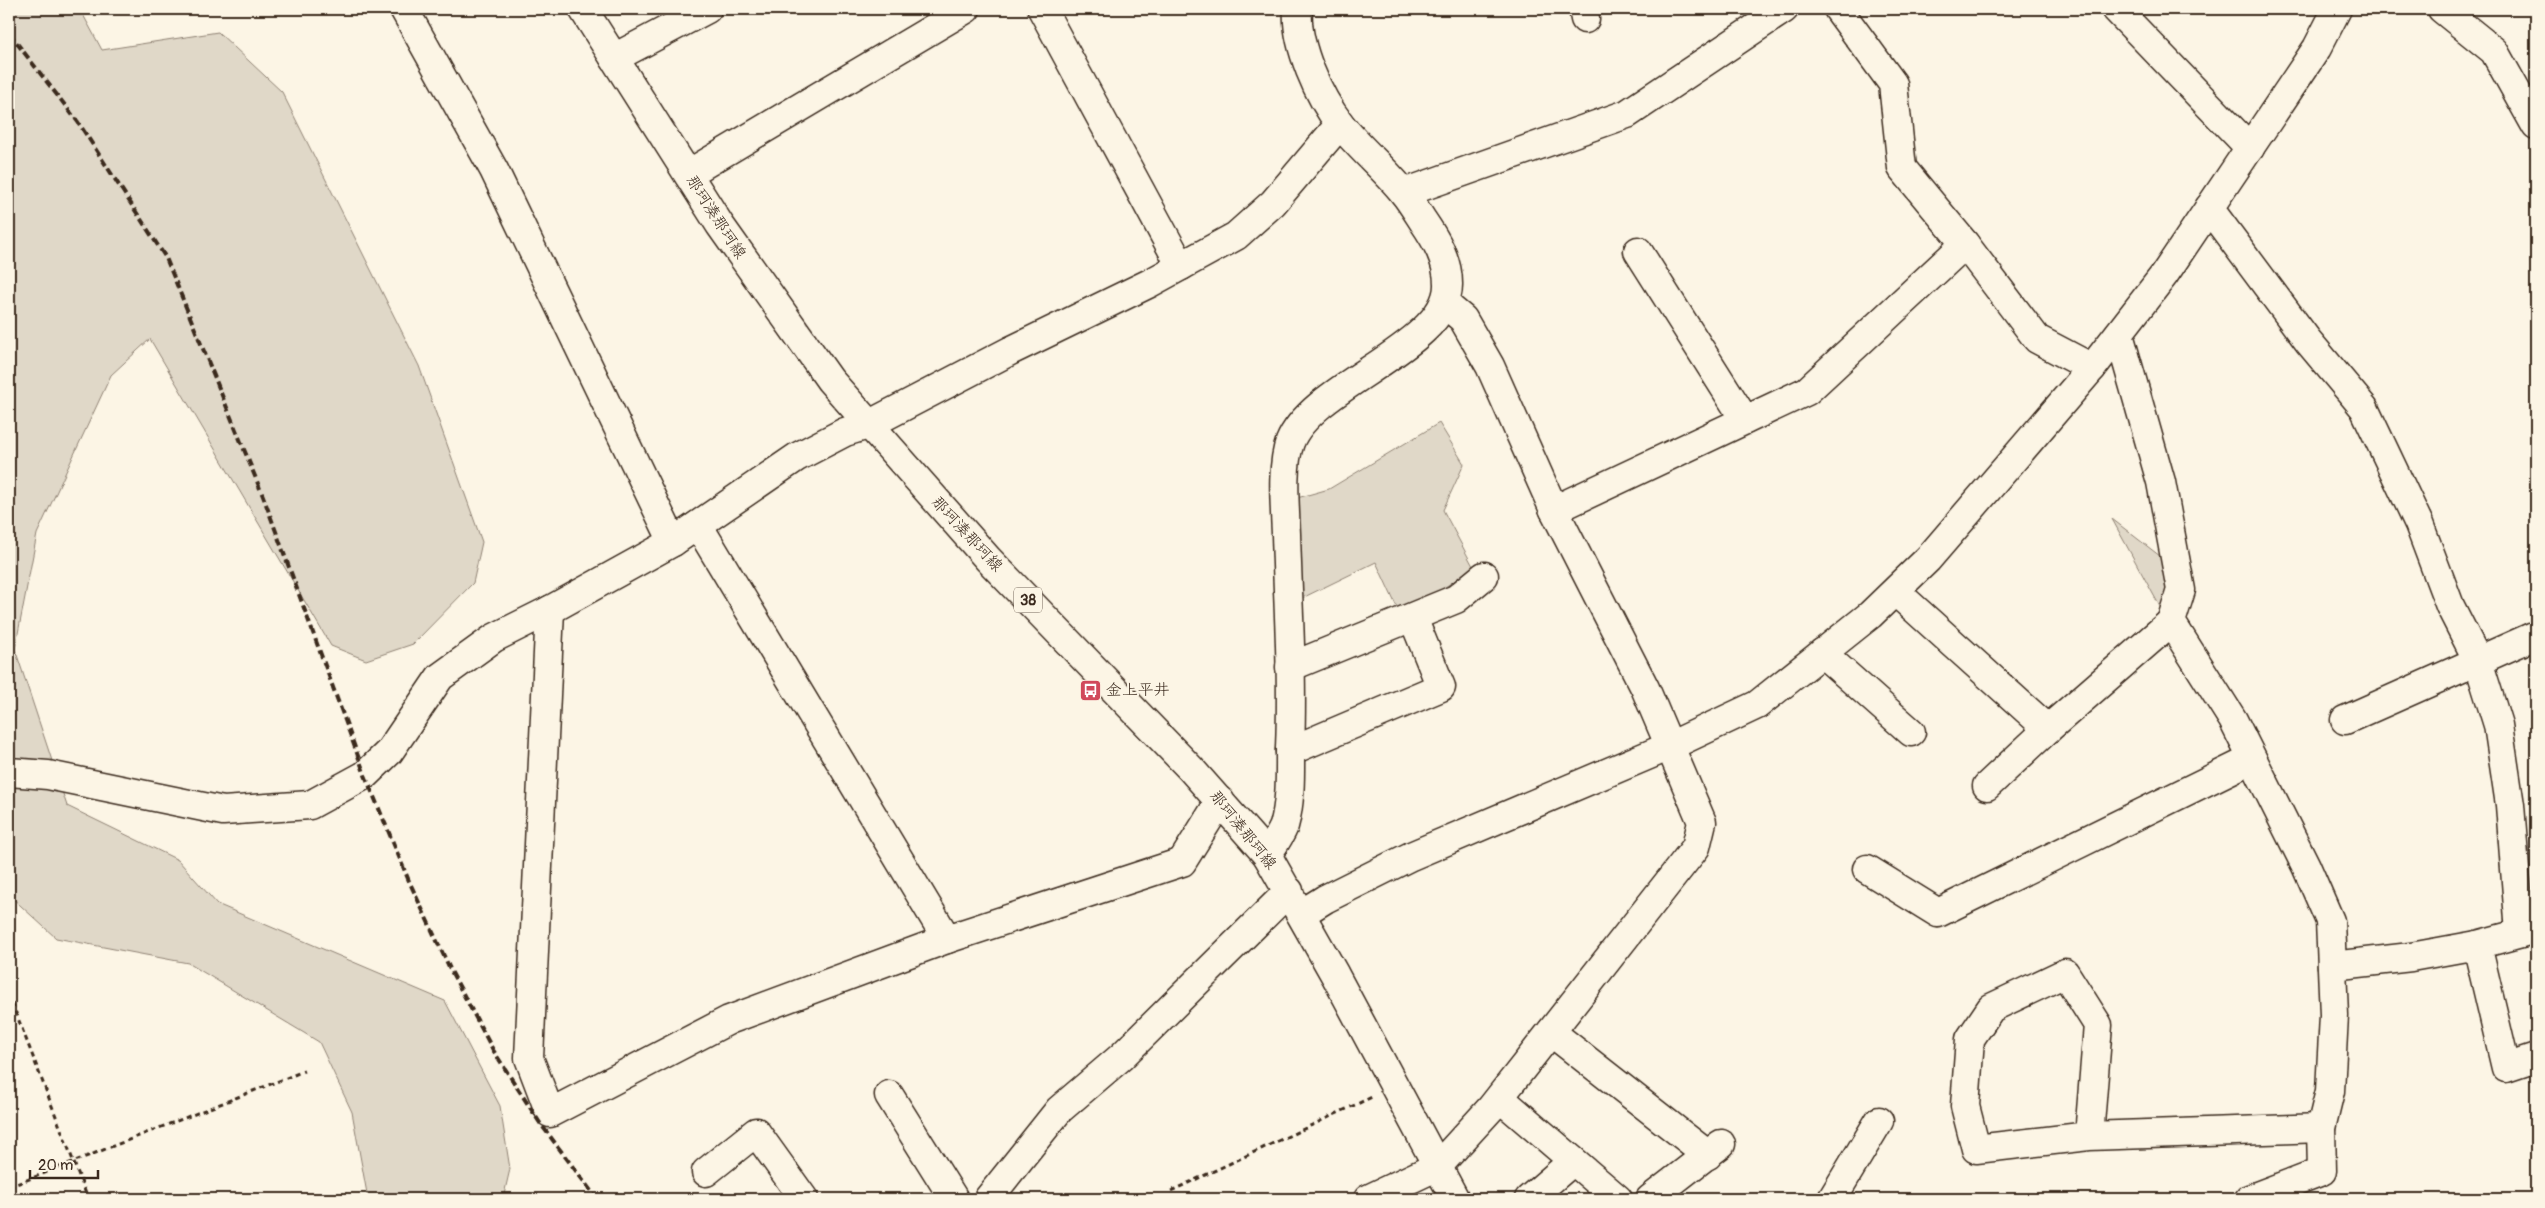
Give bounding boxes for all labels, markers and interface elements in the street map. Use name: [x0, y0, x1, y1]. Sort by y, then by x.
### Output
street label: 那珂湊那珂線: [681, 171, 751, 263]
street label: 那珂湊那珂線: [927, 492, 1007, 576]
road number: 38: [1014, 588, 1042, 612]
bus stop icon: 金上平井: [1078, 678, 1102, 702]
place label: 金上平井: [1106, 680, 1170, 700]
street label: 那珂湊那珂線: [1205, 786, 1281, 874]
scale bar: [30, 1148, 98, 1180]
text: 20 m: [38, 1156, 73, 1175]

